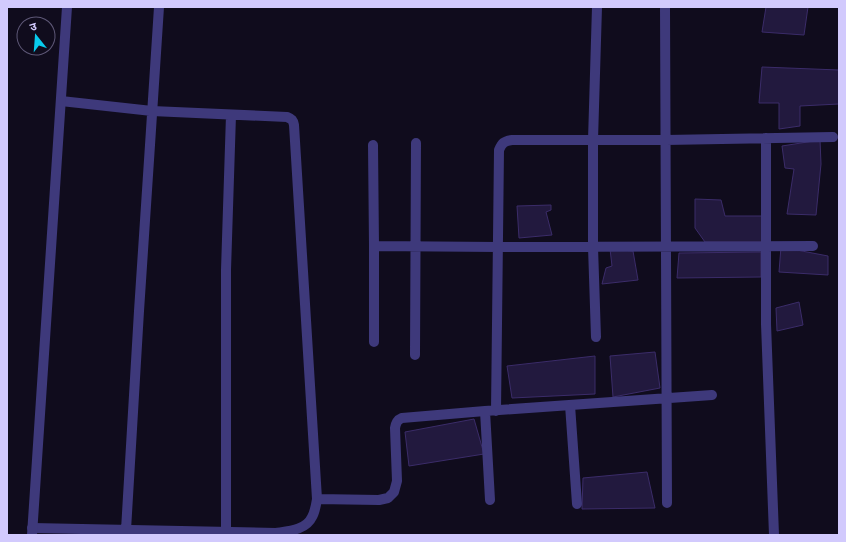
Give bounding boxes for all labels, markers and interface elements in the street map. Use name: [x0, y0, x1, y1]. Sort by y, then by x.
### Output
north arrow: [16, 16, 56, 56]
text: उ: [28, 19, 39, 35]

